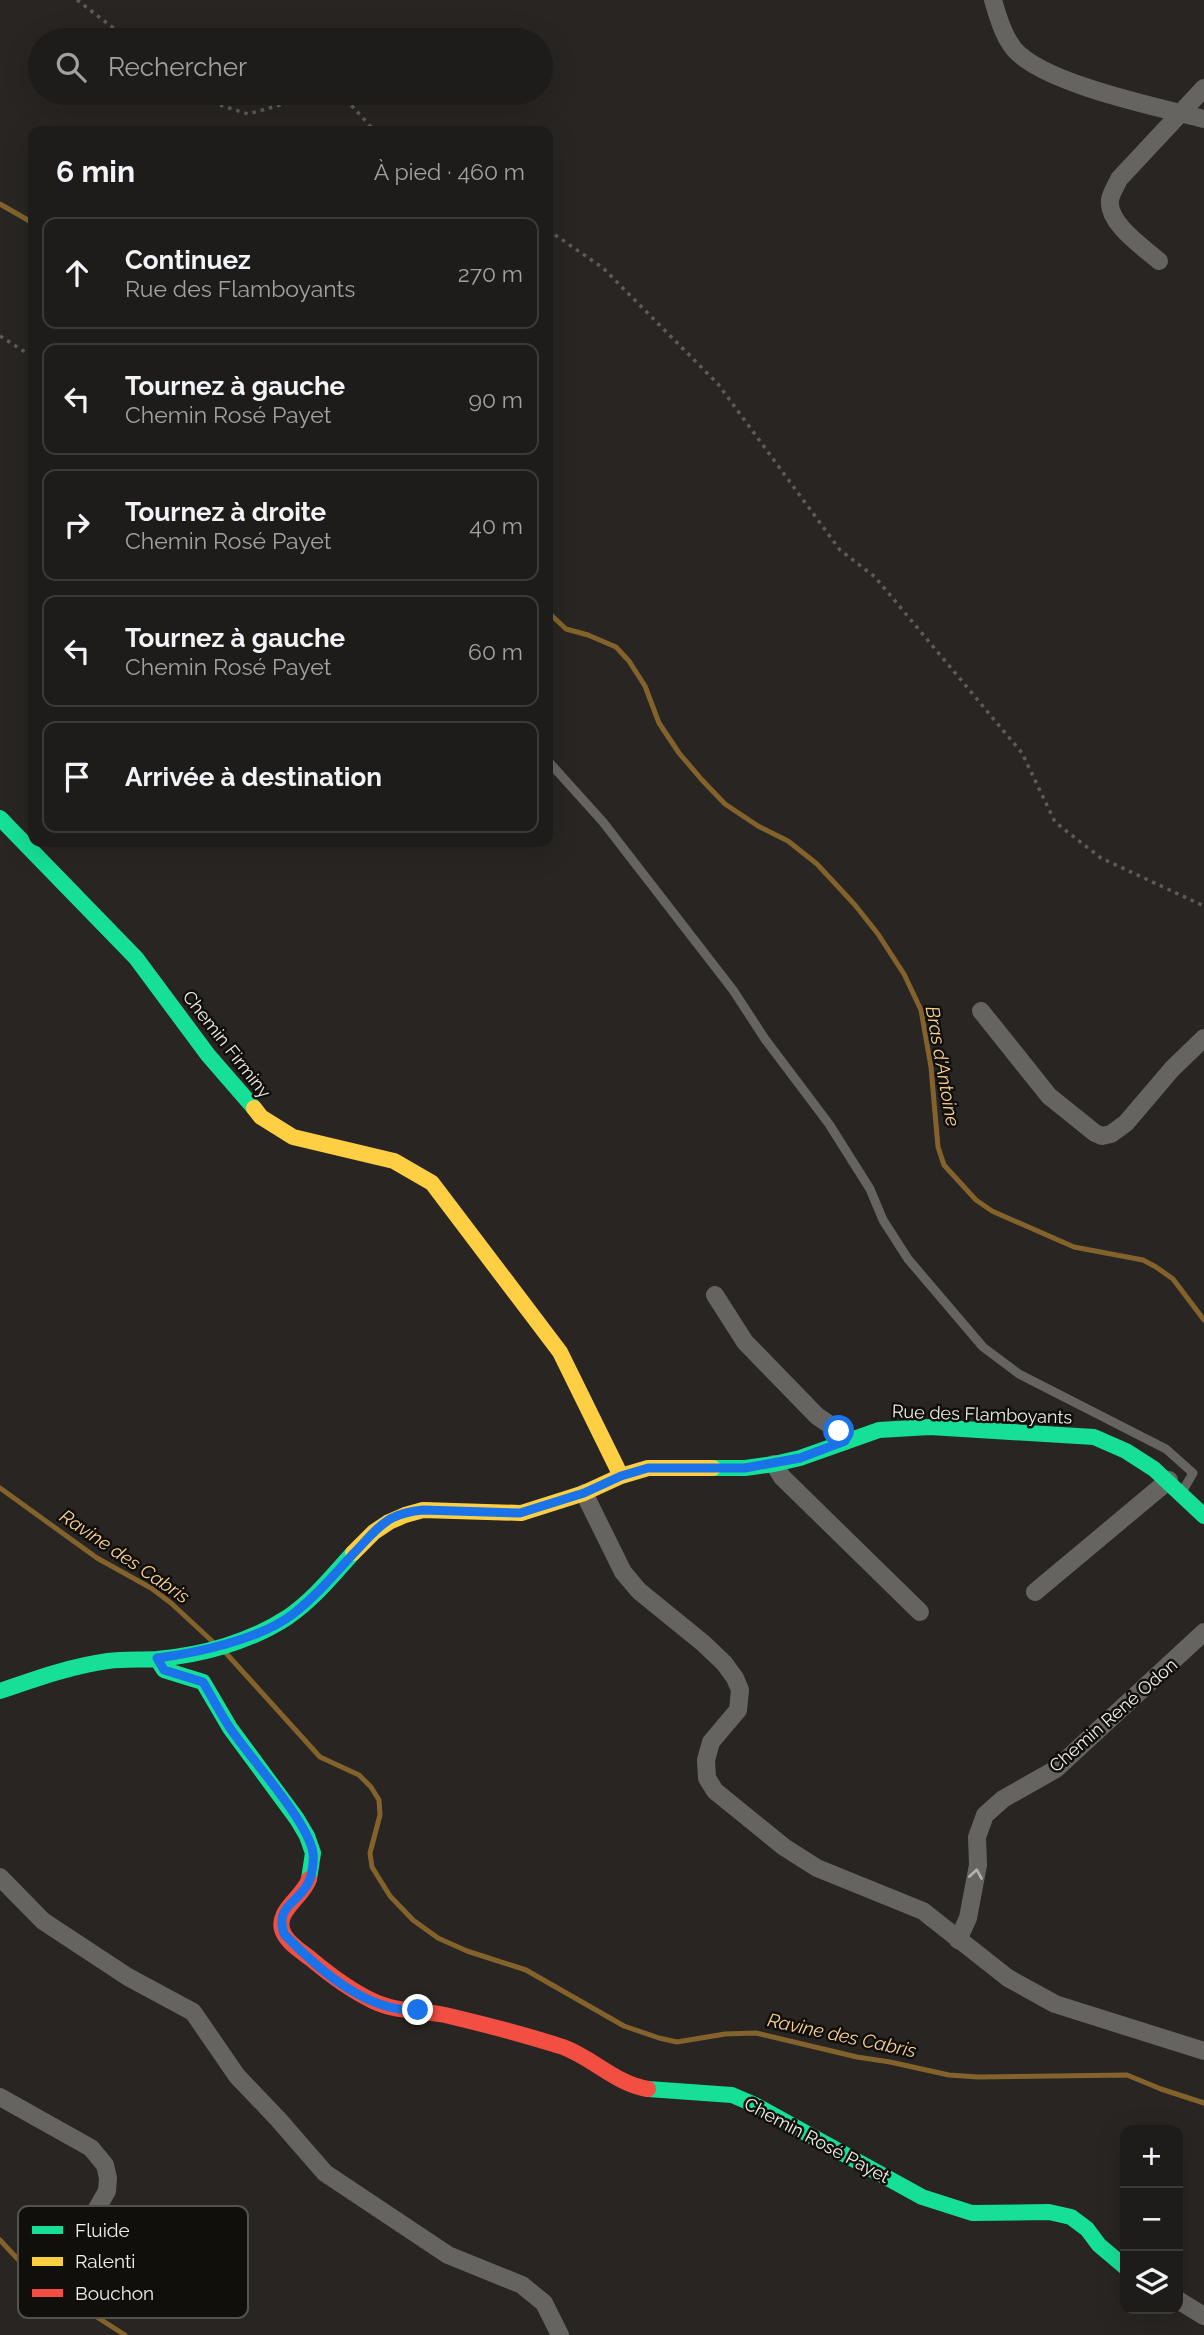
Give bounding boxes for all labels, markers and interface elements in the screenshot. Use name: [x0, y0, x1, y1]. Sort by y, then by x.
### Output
search box: [28, 28, 553, 105]
icon: search: [52, 48, 90, 86]
text: Rechercher: [108, 52, 247, 82]
text: 6 min: [56, 154, 135, 189]
text: À pied · 460 m: [374, 158, 525, 185]
text: Continuez: [125, 245, 251, 275]
icon: ahead: [58, 254, 96, 292]
text: 270 m: [458, 260, 523, 287]
text: Rue des Flamboyants: [125, 275, 355, 302]
text: Tournez à gauche: [125, 371, 345, 401]
icon: left: [58, 380, 96, 418]
text: 90 m: [468, 386, 523, 413]
text: Chemin Rosé Payet: [125, 401, 331, 428]
text: Tournez à droite: [125, 497, 326, 527]
icon: right: [58, 506, 96, 544]
text: 40 m: [469, 512, 523, 539]
text: Chemin Rosé Payet: [125, 527, 331, 554]
text: Tournez à gauche: [125, 623, 345, 653]
icon: left: [58, 632, 96, 670]
text: 60 m: [468, 638, 523, 665]
text: Chemin Rosé Payet: [125, 653, 331, 680]
icon: arrive: [58, 758, 96, 796]
text: Arrivée à destination: [125, 762, 382, 792]
street label: Chemin Firminy: [179, 986, 276, 1102]
water label: Bras d'Antoine: [922, 1004, 964, 1128]
street label: Rue des Flamboyants: [892, 1400, 1073, 1428]
route start: [823, 1415, 854, 1446]
water label: Ravine des Cabris: [56, 1504, 194, 1608]
street label: Chemin René Odon: [1045, 1654, 1181, 1776]
one-way arrow: [968, 1868, 983, 1880]
route end: [402, 1994, 433, 2025]
water label: Ravine des Cabris: [766, 2008, 919, 2062]
street label: Chemin Rosé Payet: [741, 2093, 893, 2187]
map controls: [1120, 2125, 1183, 2314]
button: +: [1120, 2125, 1183, 2188]
button: −: [1120, 2188, 1183, 2251]
legend: [18, 2206, 248, 2318]
text: Fluide: [75, 2219, 130, 2241]
text: Ralenti: [75, 2250, 135, 2272]
button: layers: [1120, 2251, 1183, 2314]
text: Bouchon: [75, 2282, 154, 2304]

